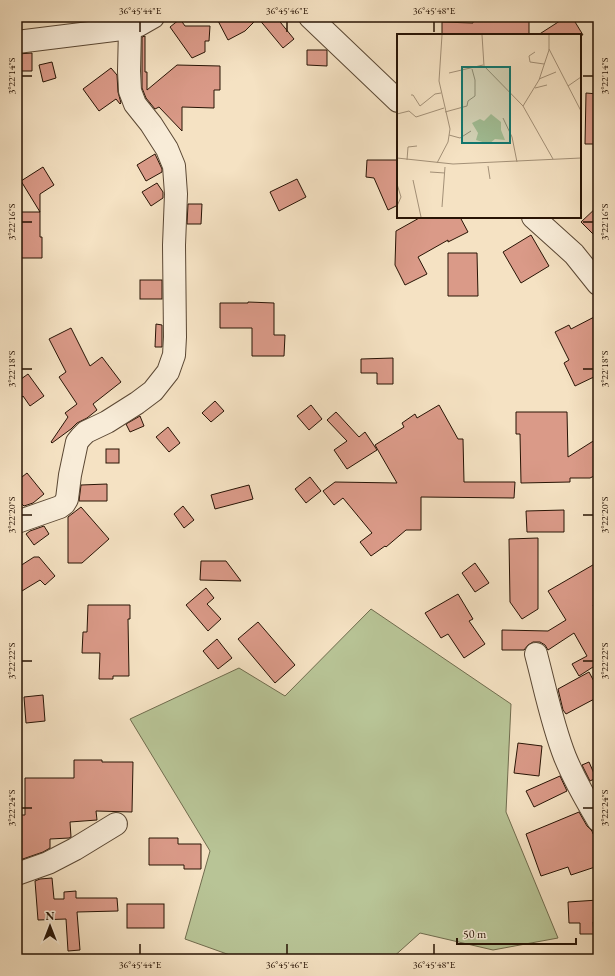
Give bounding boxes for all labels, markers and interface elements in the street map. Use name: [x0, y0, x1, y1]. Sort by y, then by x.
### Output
text: 36°45'44"E: [119, 4, 162, 17]
text: 36°45'46"E: [266, 4, 309, 17]
text: 36°45'48"E: [413, 4, 456, 17]
inset map: [397, 34, 581, 218]
text: 3°22'14"S: [5, 57, 18, 94]
text: 3°22'14"S: [598, 57, 611, 94]
text: 3°22'16"S: [5, 203, 18, 240]
text: 3°22'16"S: [598, 203, 611, 240]
text: 3°22'18"S: [5, 350, 18, 387]
text: 3°22'18"S: [598, 350, 611, 387]
text: 3°22'20"S: [5, 496, 18, 533]
text: 3°22'20"S: [598, 496, 611, 533]
text: 3°22'22"S: [5, 642, 18, 679]
text: 3°22'22"S: [598, 642, 611, 679]
text: 3°22'24"S: [5, 789, 18, 826]
text: 3°22'24"S: [598, 789, 611, 826]
north arrow: [30, 906, 70, 946]
text: N: [46, 909, 55, 923]
scale bar: [457, 920, 576, 946]
text: 50 m: [463, 926, 487, 942]
text: 36°45'44"E: [119, 958, 162, 971]
text: 36°45'46"E: [266, 958, 309, 971]
text: 36°45'48"E: [413, 958, 456, 971]

